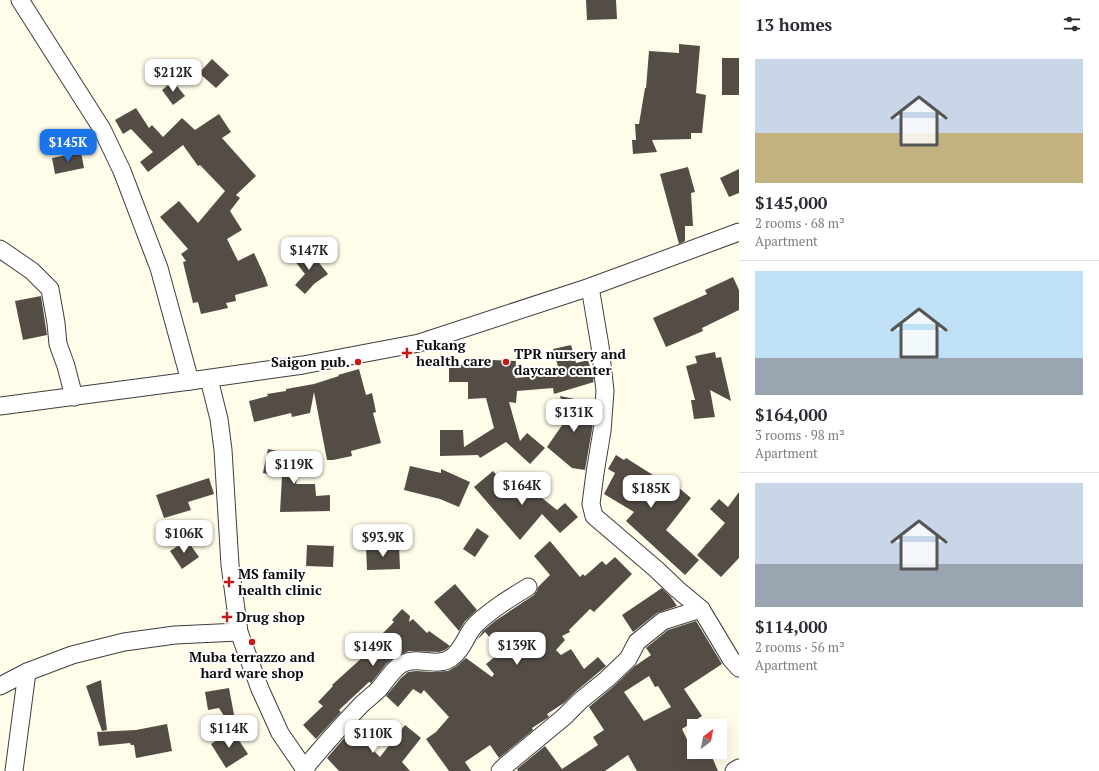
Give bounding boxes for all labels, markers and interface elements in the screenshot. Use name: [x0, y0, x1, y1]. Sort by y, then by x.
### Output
text: 13 homes: [755, 13, 832, 36]
icon: filters: [1061, 13, 1083, 35]
pin: $212K: [145, 59, 201, 93]
text: $212K: [154, 63, 192, 81]
icon: home: [883, 85, 955, 157]
pin: $145K: [40, 129, 96, 163]
text: $145K: [49, 133, 87, 151]
text: $145,000: [755, 191, 827, 214]
text: 2 rooms · 68 m²: [755, 214, 845, 232]
text: Apartment: [755, 232, 818, 250]
pin: $147K: [281, 237, 337, 271]
text: $147K: [290, 241, 328, 259]
icon: home: [883, 297, 955, 369]
place label: Fukang health care: [416, 335, 492, 370]
place label: TPR nursery and daycare center: [514, 344, 627, 379]
marker: Fukang health care: [401, 347, 413, 359]
place label: Saigon pub.: [271, 352, 350, 371]
marker: Saigon pub.: [353, 357, 363, 367]
marker: TPR nursery and daycare center: [501, 357, 511, 367]
pin: $131K: [546, 399, 602, 433]
text: $131K: [555, 403, 593, 421]
text: $164,000: [755, 403, 827, 426]
text: 3 rooms · 98 m²: [755, 426, 845, 444]
text: Apartment: [755, 444, 818, 462]
pin: $119K: [266, 451, 322, 485]
text: $119K: [275, 455, 313, 473]
pin: $164K: [494, 472, 550, 506]
pin: $185K: [623, 475, 679, 509]
text: $164K: [503, 476, 541, 494]
text: $185K: [632, 479, 670, 497]
icon: home: [883, 509, 955, 581]
pin: $106K: [156, 520, 212, 554]
text: $106K: [165, 524, 203, 542]
pin: $93.9K: [350, 524, 416, 558]
text: $93.9K: [362, 528, 404, 546]
place label: MS family health clinic: [238, 564, 322, 599]
marker: MS family health clinic: [223, 576, 235, 588]
place label: Drug shop: [236, 607, 305, 626]
marker: Drug shop: [221, 611, 233, 623]
text: $114,000: [755, 615, 827, 638]
pin: $139K: [489, 632, 545, 666]
pin: $149K: [345, 633, 401, 667]
text: $139K: [498, 636, 536, 654]
marker: Muba terrazzo and hard ware shop: [247, 637, 257, 647]
text: $149K: [354, 637, 392, 655]
text: 2 rooms · 56 m²: [755, 638, 845, 656]
place label: Muba terrazzo and hard ware shop: [189, 647, 316, 682]
text: Apartment: [755, 656, 818, 674]
pin: $114K: [201, 715, 257, 749]
text: $114K: [210, 719, 248, 737]
north arrow: [687, 719, 727, 759]
map controls: [687, 719, 727, 759]
pin: $110K: [345, 720, 401, 754]
text: $110K: [354, 724, 392, 742]

